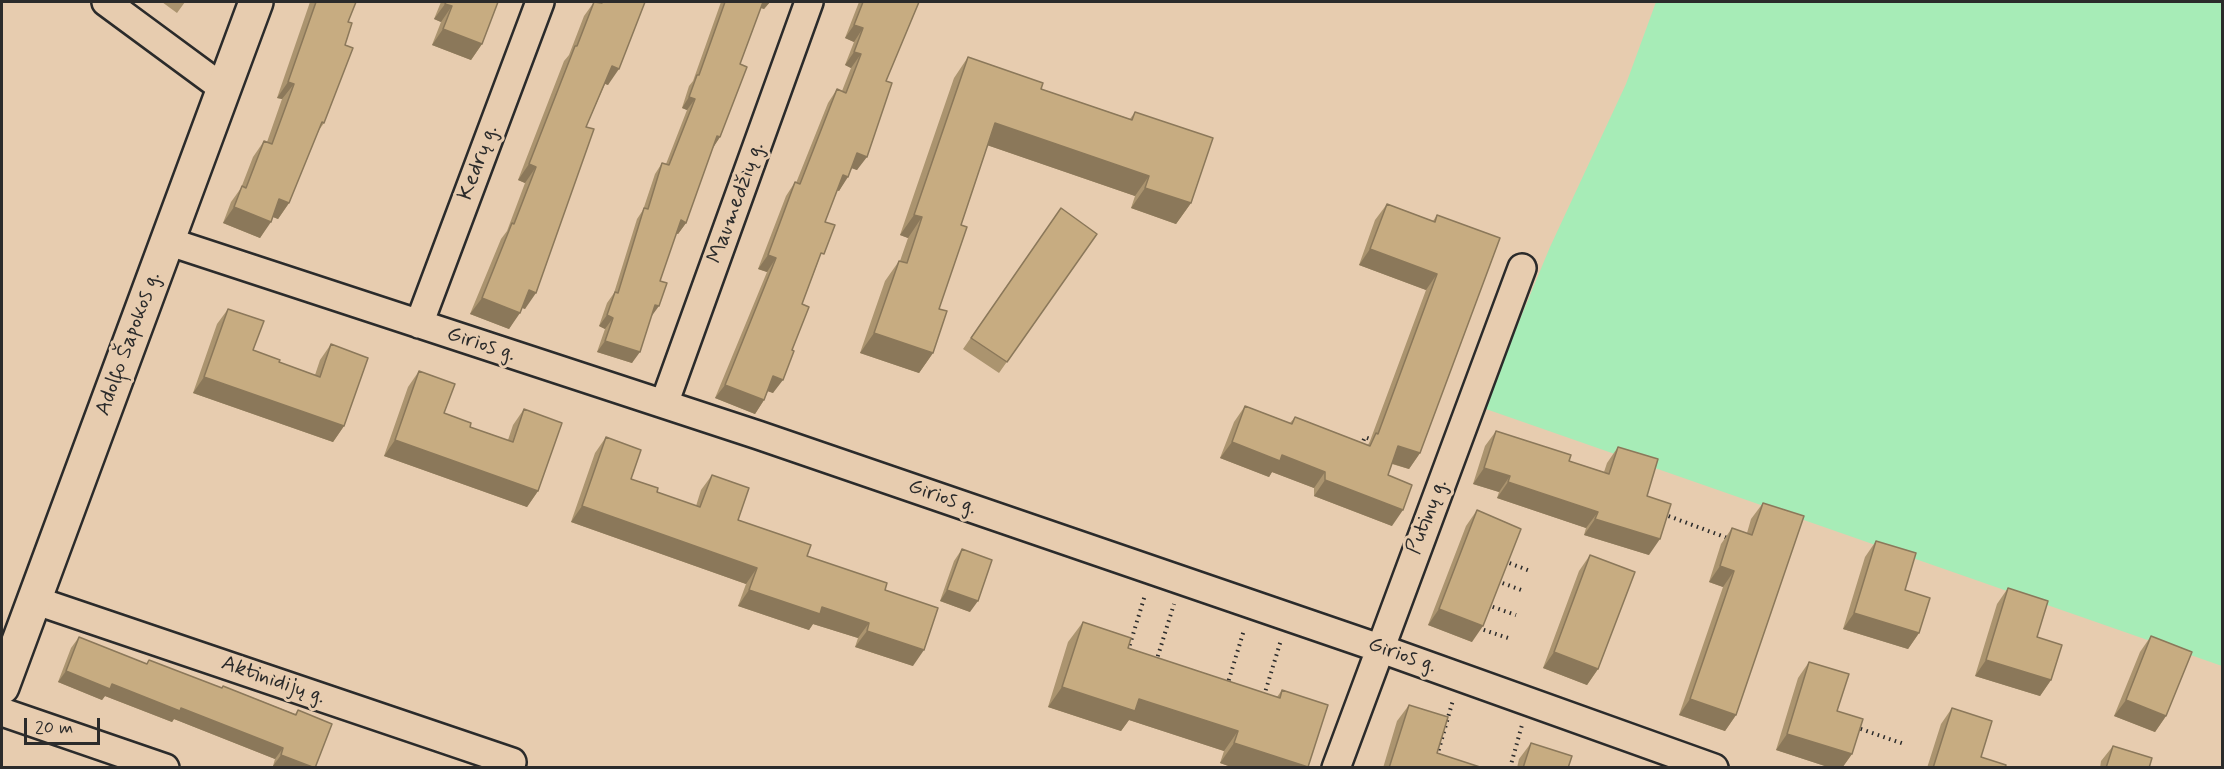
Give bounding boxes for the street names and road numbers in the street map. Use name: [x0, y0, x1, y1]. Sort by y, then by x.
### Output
street label: Kedrų g.: [453, 122, 505, 204]
street label: Maumedžių g.: [703, 139, 771, 267]
street label: Adolfo Šapokos g.: [91, 268, 167, 420]
street label: Girios g.: [443, 321, 519, 369]
street label: Girios g.: [904, 474, 980, 522]
street label: Putinų g.: [1402, 475, 1454, 559]
street label: Girios g.: [1364, 632, 1440, 680]
street label: Aktinidijų g.: [217, 651, 329, 711]

